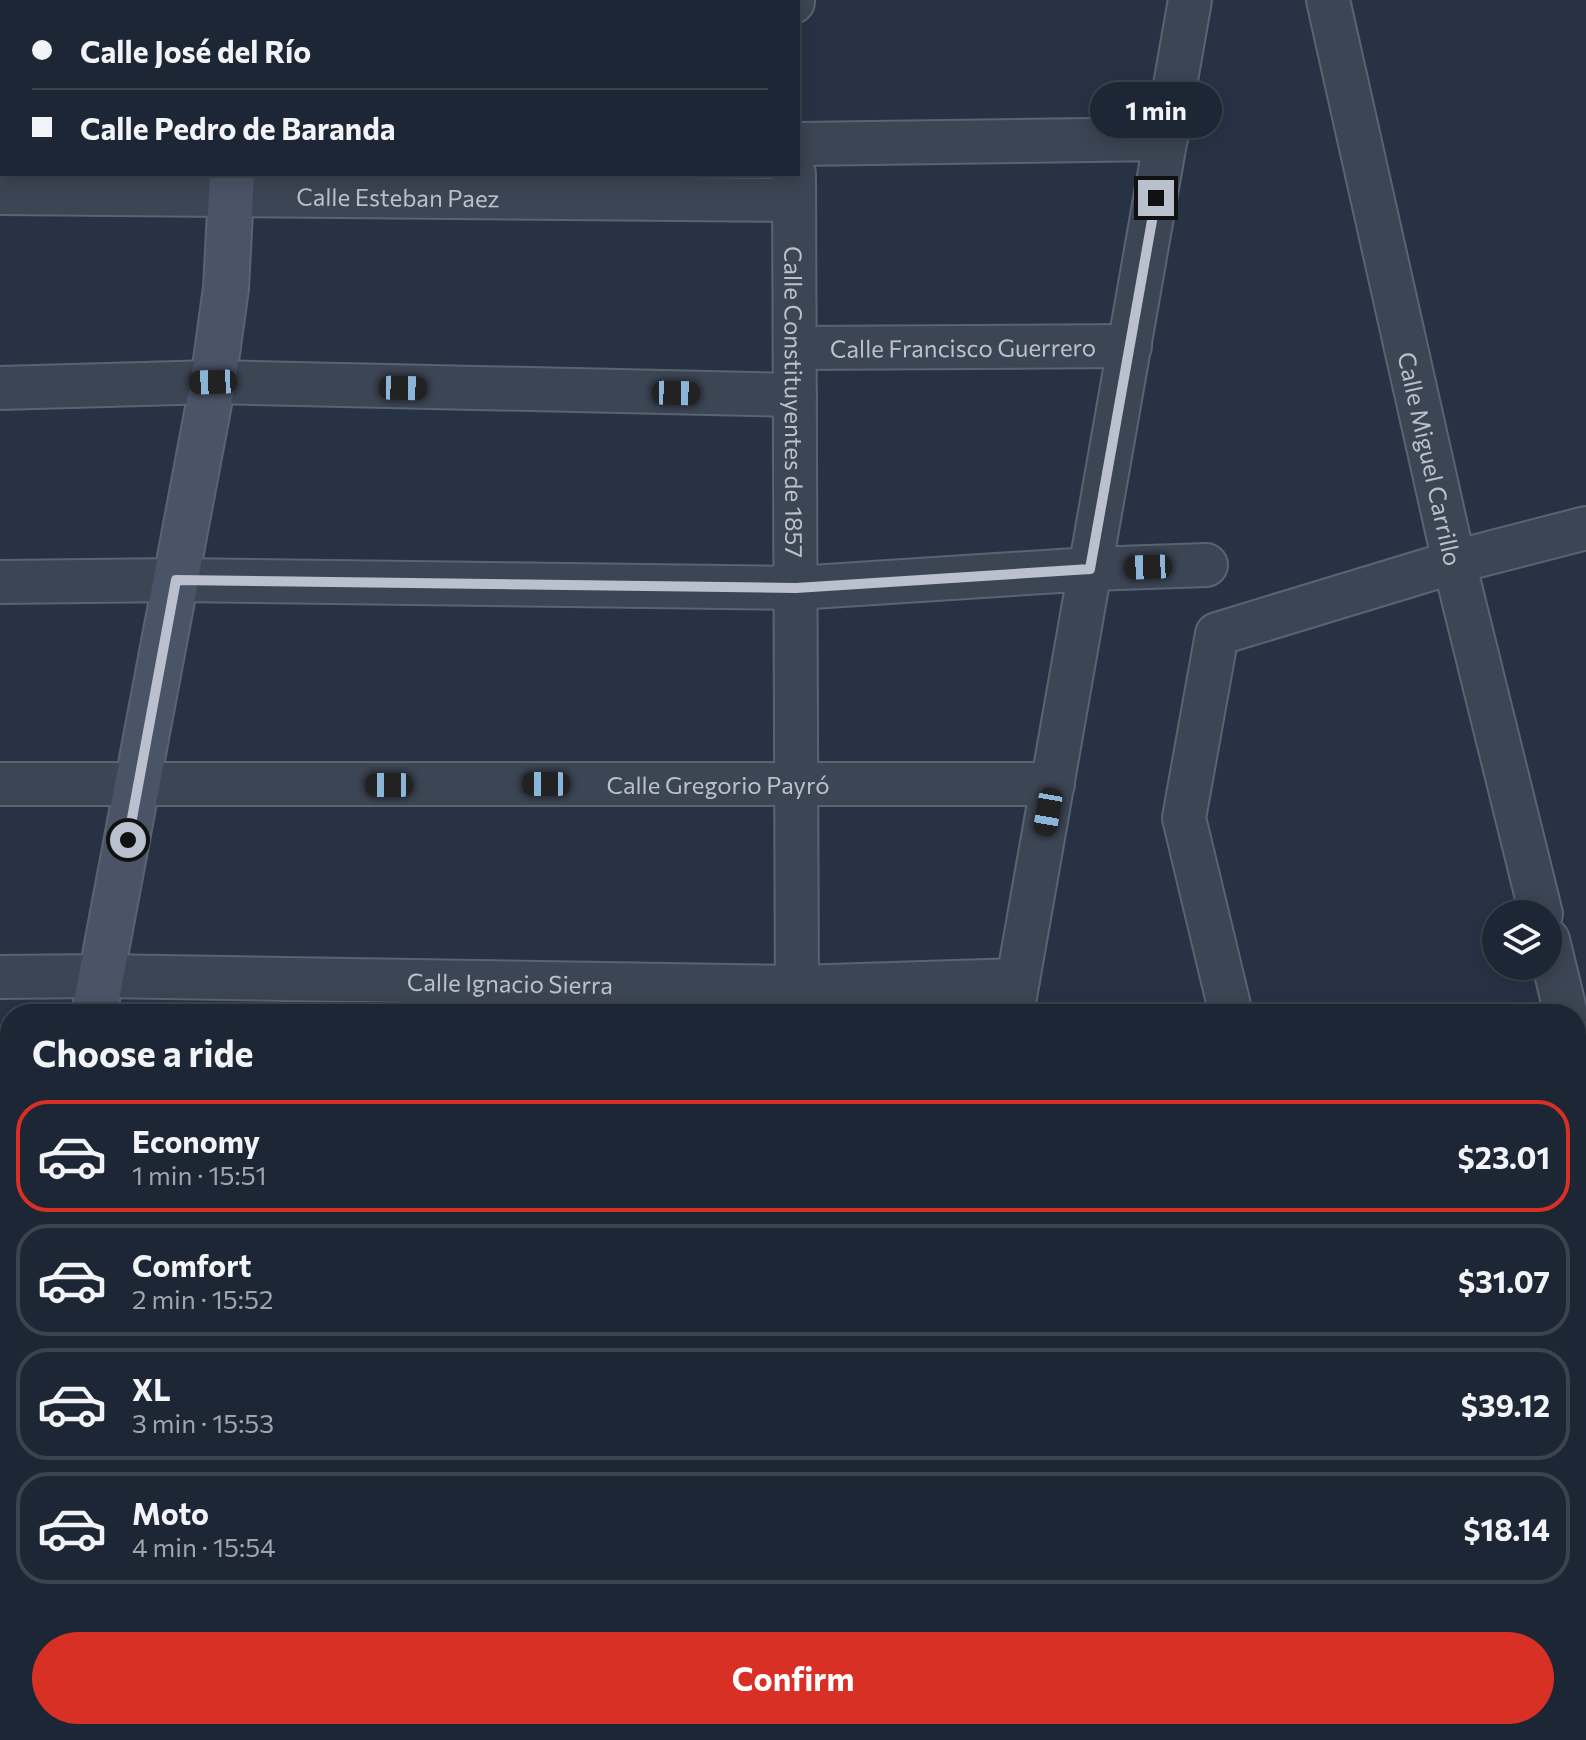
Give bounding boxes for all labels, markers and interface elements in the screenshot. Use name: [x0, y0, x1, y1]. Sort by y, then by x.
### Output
text: Calle José del Río: [80, 32, 311, 69]
callout: 1 min: [1090, 82, 1222, 138]
text: 1 min: [1125, 94, 1187, 125]
text: Calle Pedro de Baranda: [80, 109, 396, 146]
route end: [1138, 180, 1174, 216]
street label: Calle Esteban Paez: [296, 181, 500, 212]
street label: Calle Constituyentes de 1857: [780, 246, 810, 558]
street label: Calle Francisco Guerrero: [830, 332, 1096, 362]
street label: Calle Miguel Carrillo: [1393, 349, 1469, 568]
car: [189, 369, 237, 395]
car: [379, 376, 427, 400]
car: [652, 381, 700, 405]
car: [1124, 554, 1172, 580]
street label: Calle Gregorio Payró: [606, 770, 830, 799]
car: [522, 772, 570, 796]
car: [365, 773, 413, 797]
car: [1032, 786, 1064, 838]
route start: [110, 822, 146, 858]
map controls: [1482, 900, 1562, 980]
button: layers: [1482, 900, 1562, 980]
street label: Calle Ignacio Sierra: [407, 966, 613, 999]
text: Choose a ride: [32, 1030, 253, 1074]
icon: car: [36, 1120, 108, 1192]
text: Economy: [132, 1122, 260, 1159]
text: $23.01: [1458, 1138, 1550, 1175]
text: 1 min · 15:51: [132, 1159, 267, 1190]
icon: car: [36, 1244, 108, 1316]
text: Comfort: [132, 1246, 251, 1283]
text: $31.07: [1458, 1262, 1550, 1299]
text: 2 min · 15:52: [132, 1283, 273, 1314]
icon: car: [36, 1368, 108, 1440]
text: XL: [132, 1370, 171, 1407]
text: $39.12: [1461, 1386, 1550, 1423]
text: 3 min · 15:53: [132, 1407, 274, 1438]
icon: car: [36, 1492, 108, 1564]
text: Moto: [132, 1494, 209, 1531]
text: $18.14: [1463, 1510, 1550, 1547]
text: 4 min · 15:54: [132, 1531, 276, 1562]
button: Confirm: [32, 1632, 1554, 1724]

